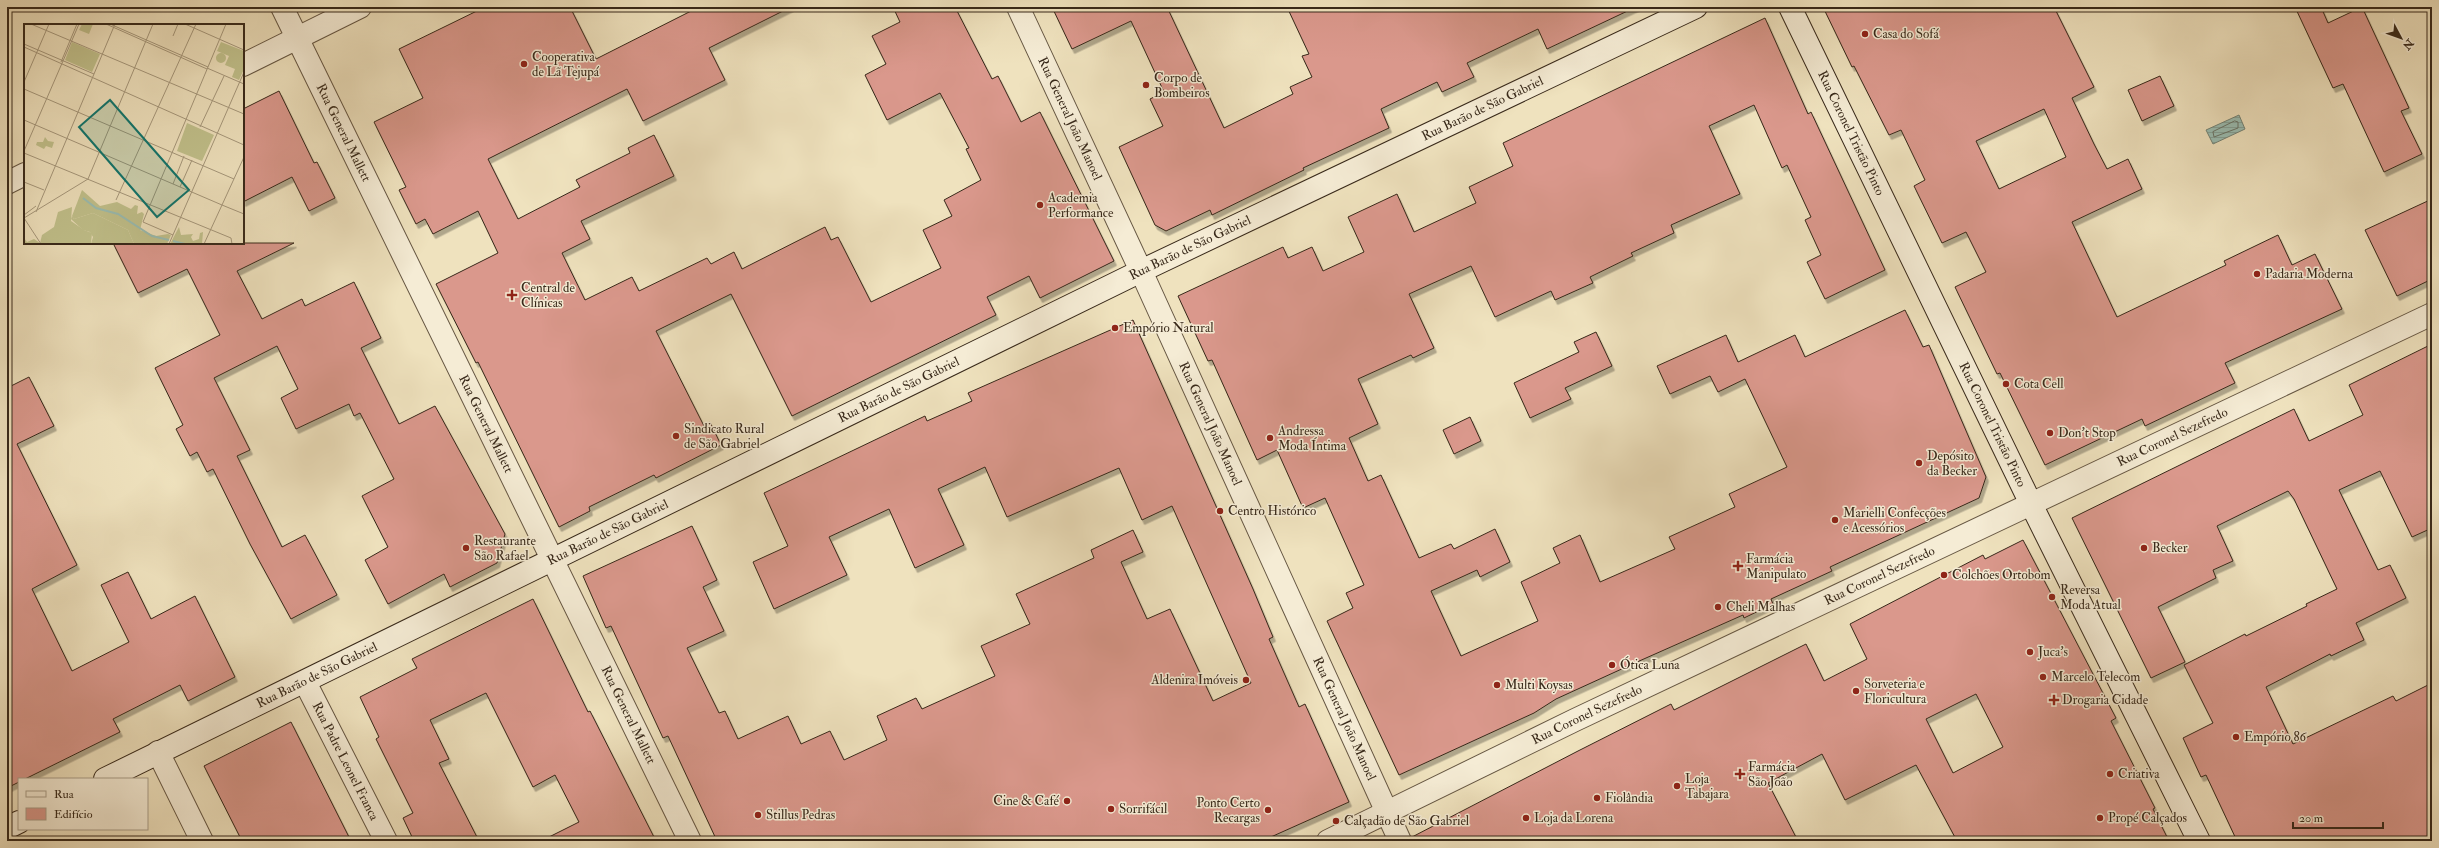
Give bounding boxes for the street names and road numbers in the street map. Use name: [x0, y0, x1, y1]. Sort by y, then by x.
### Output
street label: Rua General João Manoel: [1034, 54, 1106, 183]
street label: Rua Coronel Tristão Pinto: [1814, 68, 1888, 198]
street label: Rua Barão de São Gabriel: [1419, 72, 1547, 144]
street label: Rua General Mallett: [313, 81, 374, 184]
street label: Rua Barão de São Gabriel: [1126, 212, 1254, 284]
street label: Rua Barão de São Gabriel: [835, 353, 963, 426]
street label: Rua General João Manoel: [1175, 359, 1246, 489]
street label: Rua Coronel Tristão Pinto: [1955, 359, 2030, 490]
street label: Rua General Mallett: [455, 372, 517, 475]
street label: Rua Coronel Sezefredo: [2114, 404, 2230, 470]
street label: Rua Barão de São Gabriel: [545, 496, 672, 569]
street label: Rua Coronel Sezefredo: [1822, 543, 1937, 609]
street label: Rua Barão de São Gabriel: [254, 638, 381, 712]
street label: Rua General João Manoel: [1309, 654, 1380, 784]
street label: Rua General Mallett: [598, 663, 659, 767]
street label: Rua Coronel Sezefredo: [1529, 681, 1645, 748]
street label: Rua Padre Leonel Franca: [309, 699, 383, 824]

